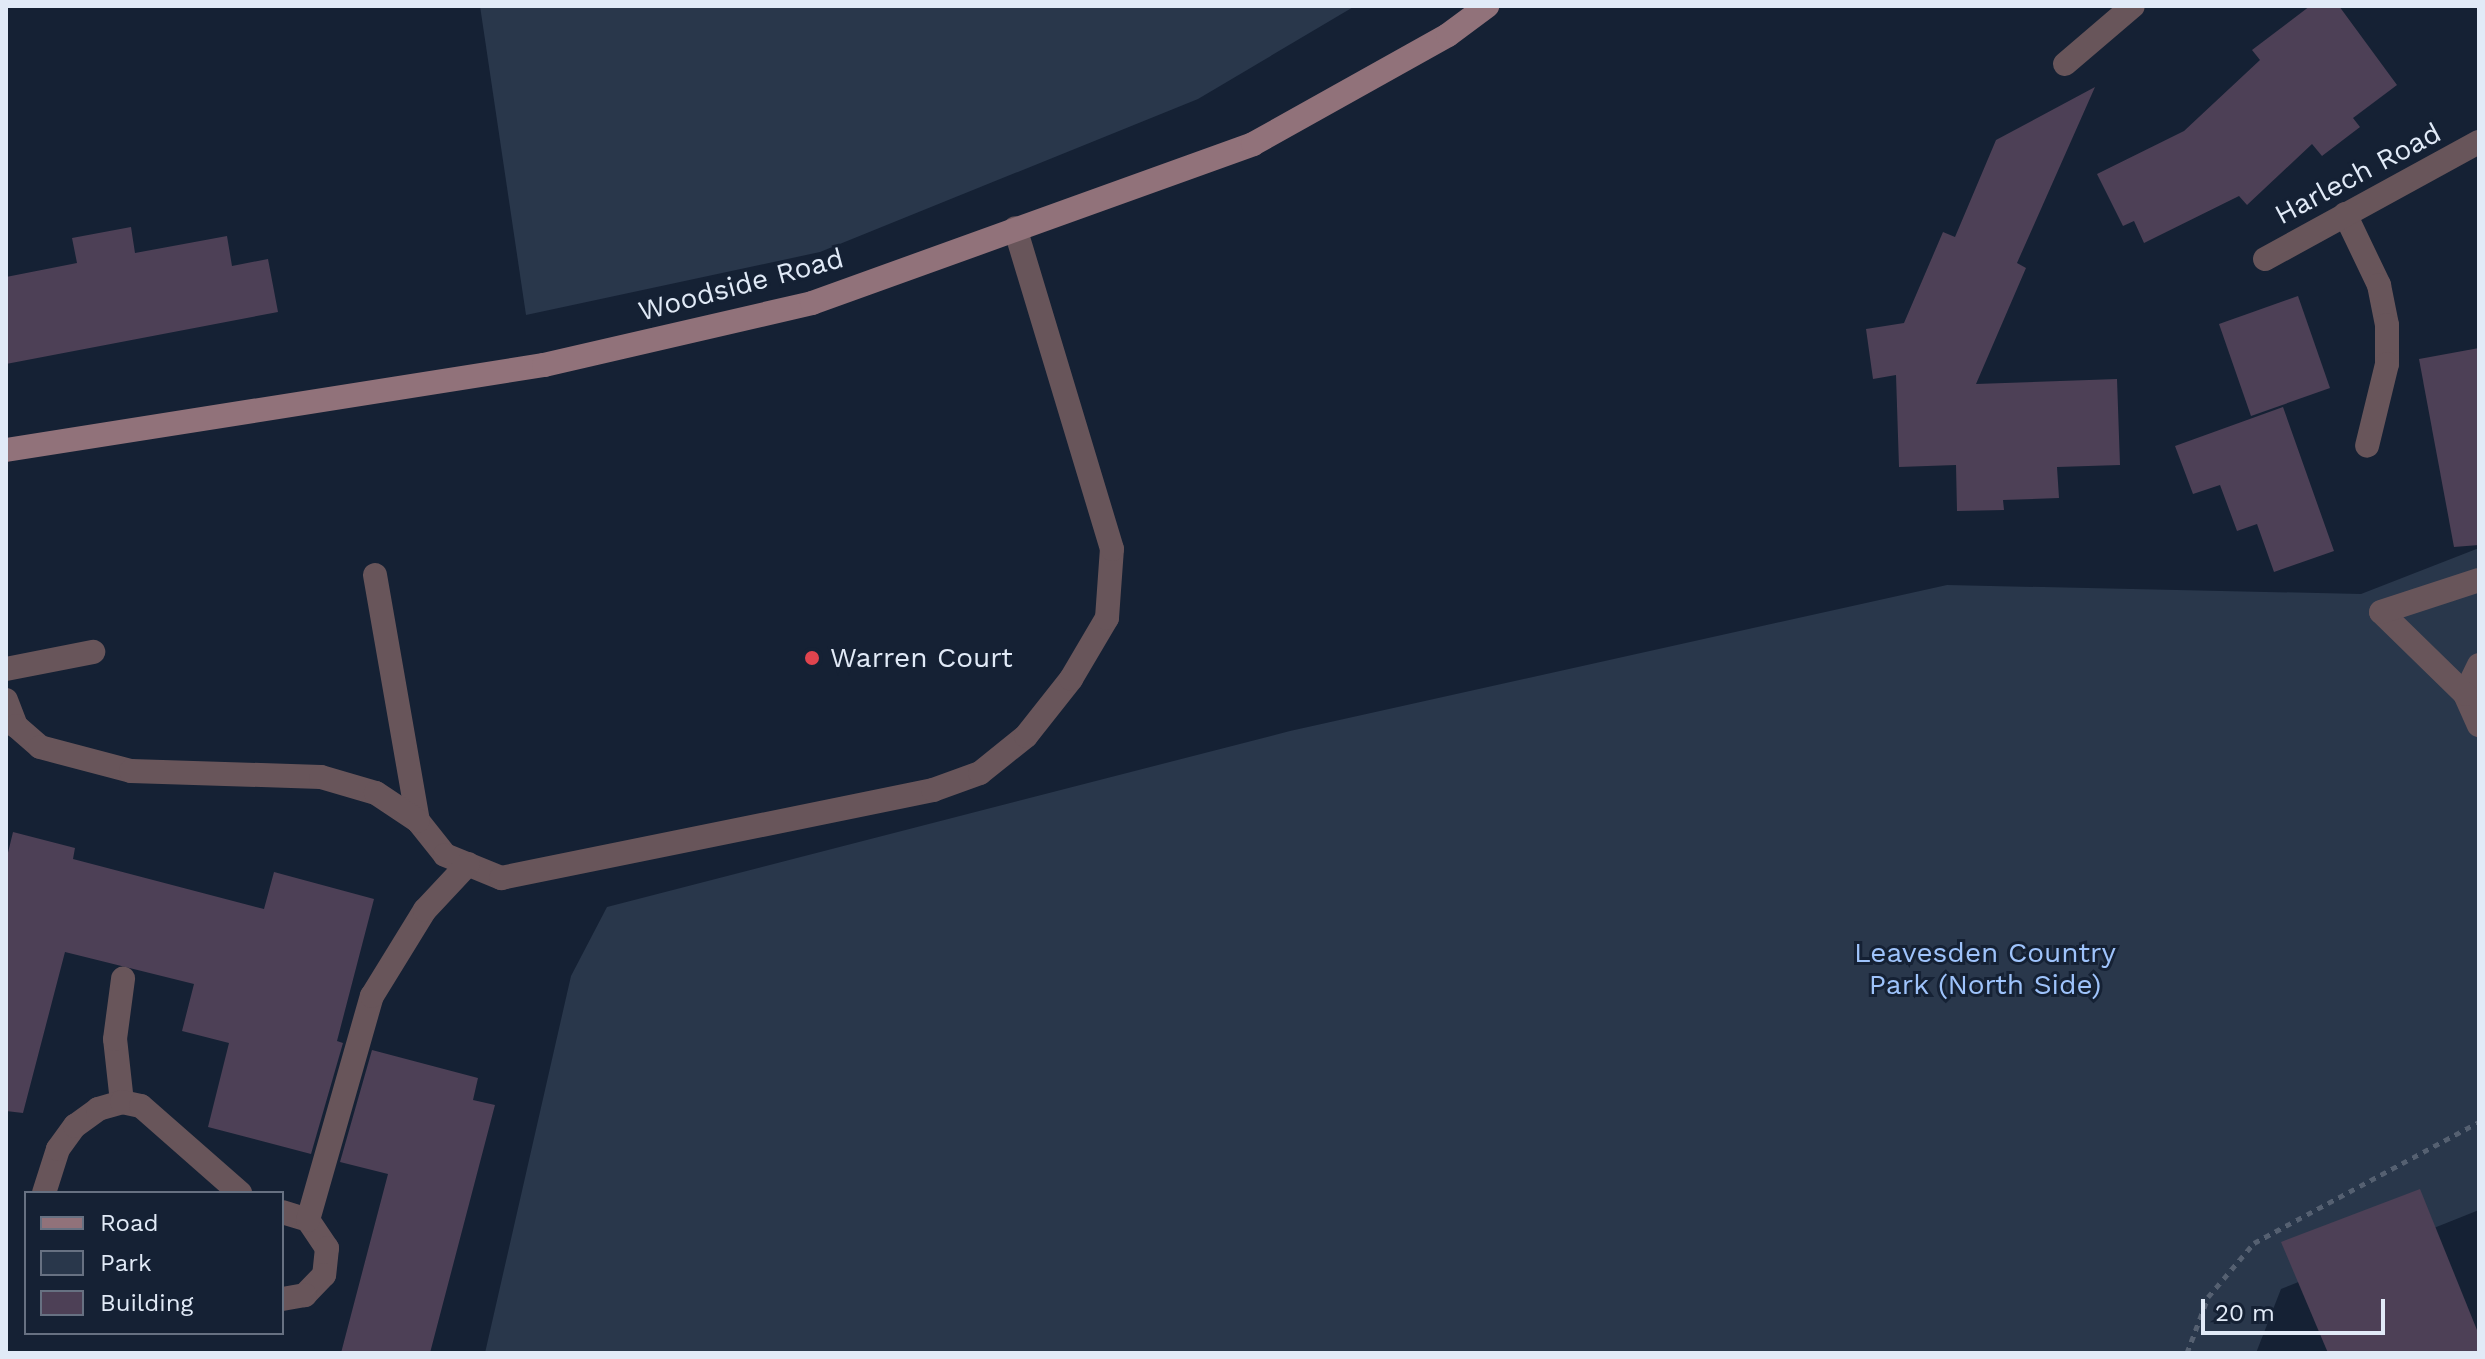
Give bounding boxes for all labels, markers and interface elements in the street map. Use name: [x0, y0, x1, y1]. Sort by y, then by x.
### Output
street label: Harlech Road: [2269, 116, 2447, 232]
street label: Woodside Road: [635, 241, 847, 329]
place label: Warren Court: [830, 641, 1013, 675]
marker: Warren Court: [801, 647, 823, 669]
park label: Leavesden Country Park (North Side): [1854, 936, 2116, 1002]
legend: [24, 1191, 284, 1335]
text: Road: [100, 1209, 159, 1237]
text: Park: [100, 1249, 152, 1277]
scale bar: [2205, 1283, 2389, 1333]
text: Building: [100, 1289, 193, 1317]
text: 20 m: [2215, 1299, 2275, 1327]

